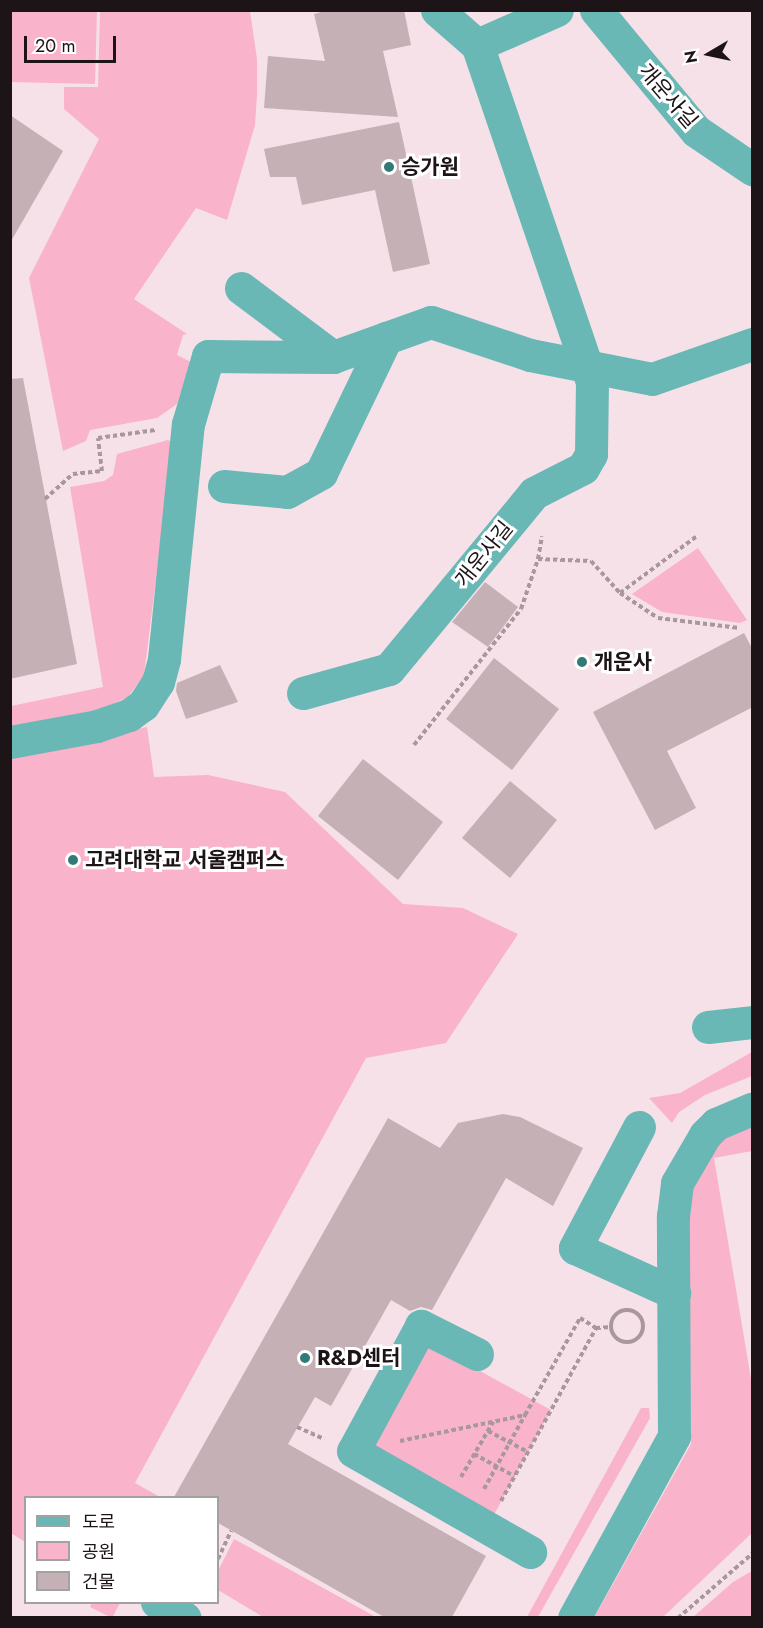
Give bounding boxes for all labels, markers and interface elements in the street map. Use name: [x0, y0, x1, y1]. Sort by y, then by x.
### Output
scale bar: [27, 24, 118, 62]
north arrow: [679, 24, 739, 84]
text: 20 m: [35, 33, 75, 59]
text: N: [678, 49, 703, 65]
street label: 개운사길: [633, 59, 703, 133]
place label: 승가원: [401, 154, 459, 180]
marker: 승가원: [382, 160, 396, 174]
street label: 개운사길: [450, 516, 518, 592]
place label: 개운사: [594, 649, 652, 675]
marker: 개운사: [575, 655, 589, 669]
place label: 고려대학교 서울캠퍼스: [85, 847, 284, 873]
marker: 고려대학교 서울캠퍼스: [66, 853, 80, 867]
place label: R&D센터: [317, 1345, 400, 1371]
marker: R&D센터: [298, 1351, 312, 1365]
legend: [24, 1496, 219, 1604]
text: 도로: [82, 1509, 115, 1535]
text: 공원: [82, 1539, 115, 1565]
text: 건물: [82, 1569, 115, 1595]

